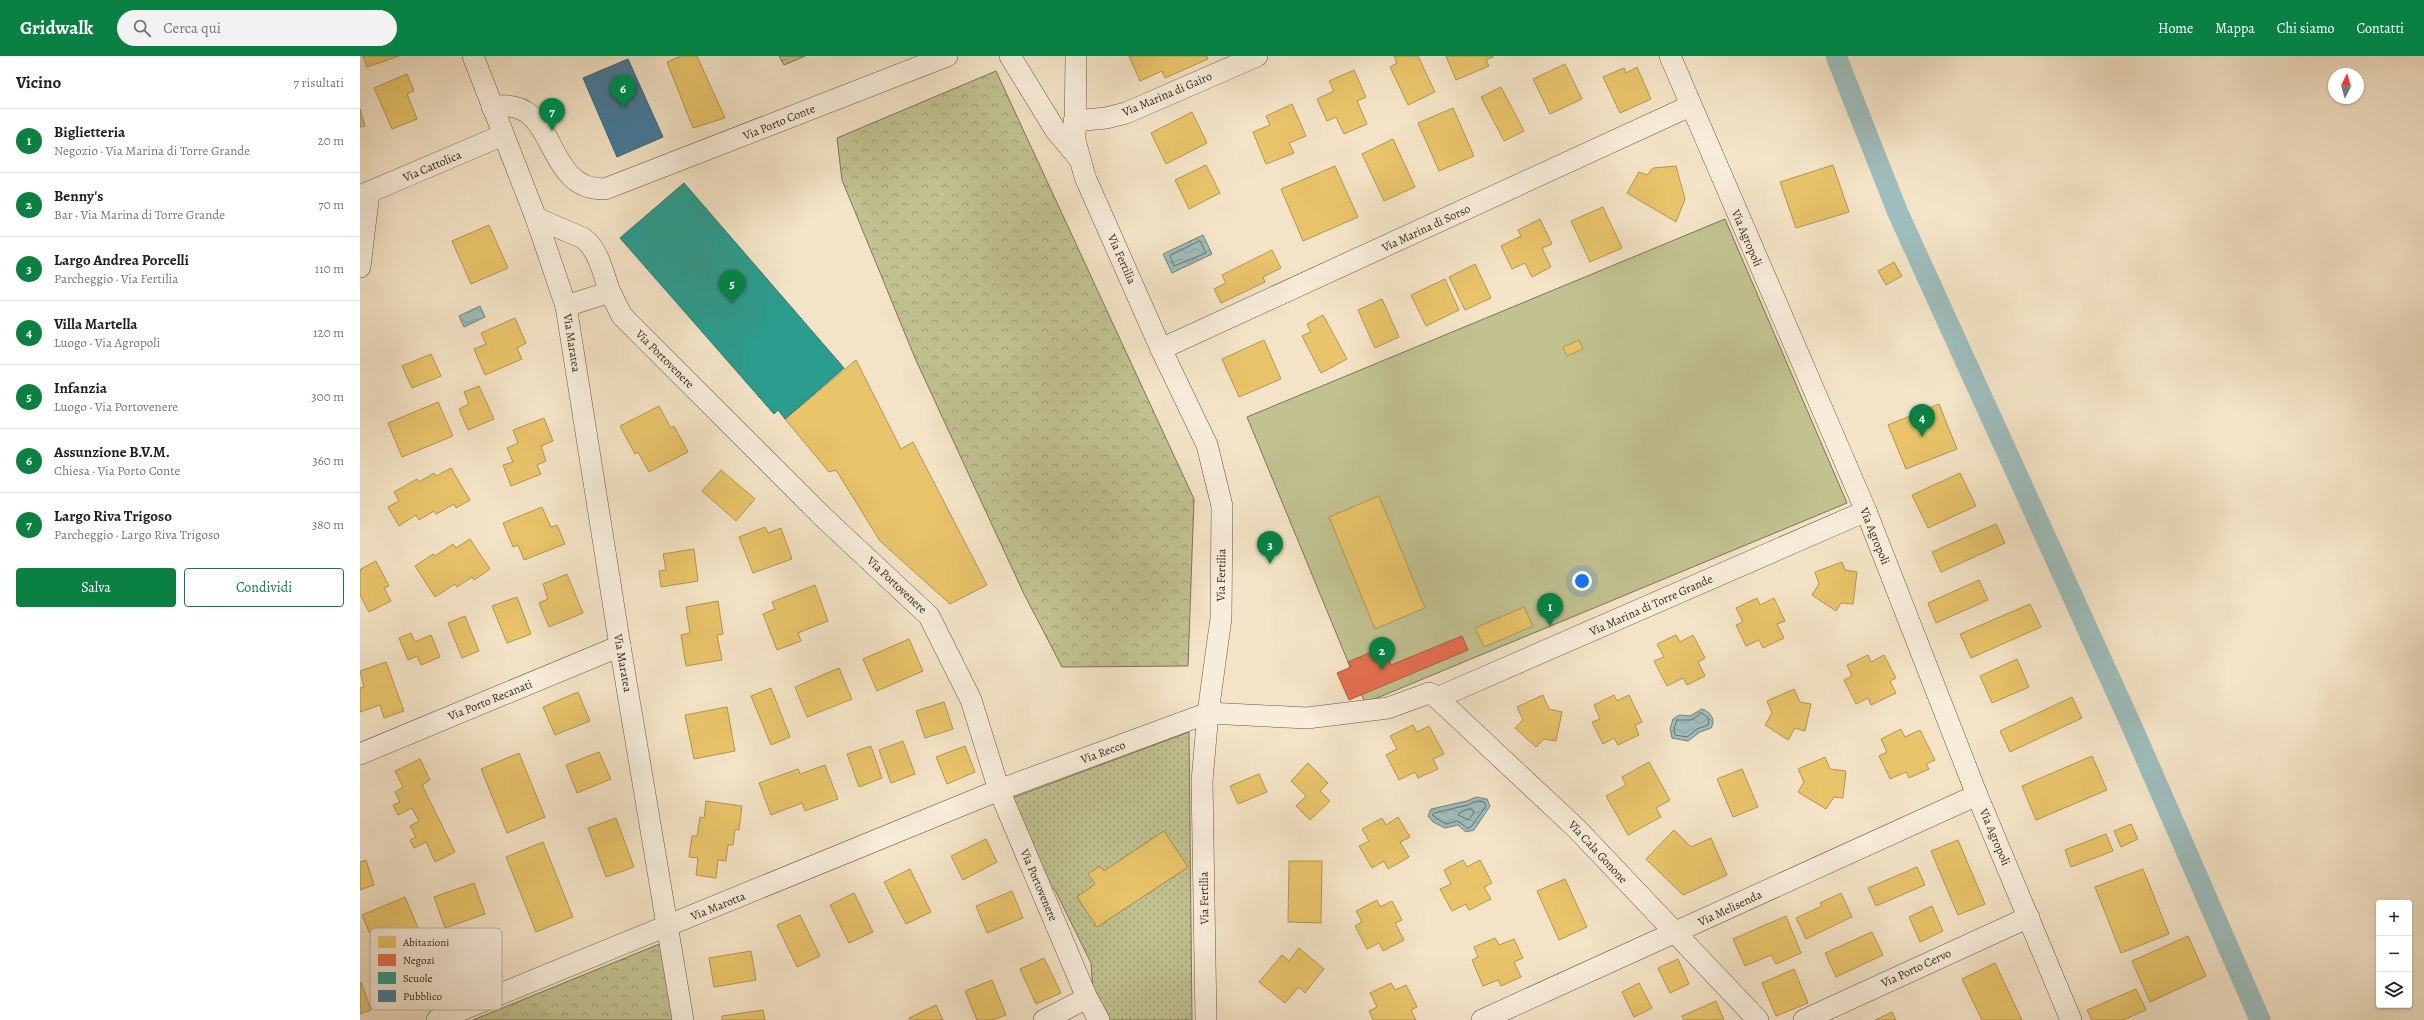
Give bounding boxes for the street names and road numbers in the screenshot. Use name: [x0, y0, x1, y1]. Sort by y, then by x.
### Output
street label: Via Marina di Gairo: [1119, 68, 1214, 120]
street label: Via Porto Conte: [740, 100, 817, 144]
street label: Via Cattolica: [399, 146, 464, 186]
street label: Via Marina di Sorso: [1378, 200, 1473, 256]
street label: Via Agropoli: [1727, 206, 1766, 269]
street label: Via Fertilia: [1104, 231, 1140, 287]
street label: Via Maratea: [559, 312, 585, 374]
street label: Via Portovenere: [631, 325, 698, 392]
street label: Via Agropoli: [1856, 504, 1894, 567]
street label: Via Fertilia: [1213, 548, 1229, 603]
street label: Via Portovenere: [863, 552, 931, 617]
street label: Via Marina di Torre Grande: [1586, 571, 1715, 640]
street label: Via Maratea: [610, 632, 636, 694]
street label: Via Porto Recanati: [445, 676, 535, 725]
street label: Via Recco: [1078, 737, 1128, 768]
street label: Via Agropoli: [1975, 805, 2014, 868]
street label: Via Cala Gonone: [1564, 816, 1631, 887]
street label: Via Portovenere: [1016, 846, 1061, 924]
street label: Via Fertilia: [1196, 871, 1212, 926]
street label: Via Melisenda: [1695, 886, 1765, 930]
street label: Via Marotta: [687, 888, 748, 925]
street label: Via Porto Cervo: [1877, 945, 1954, 992]

